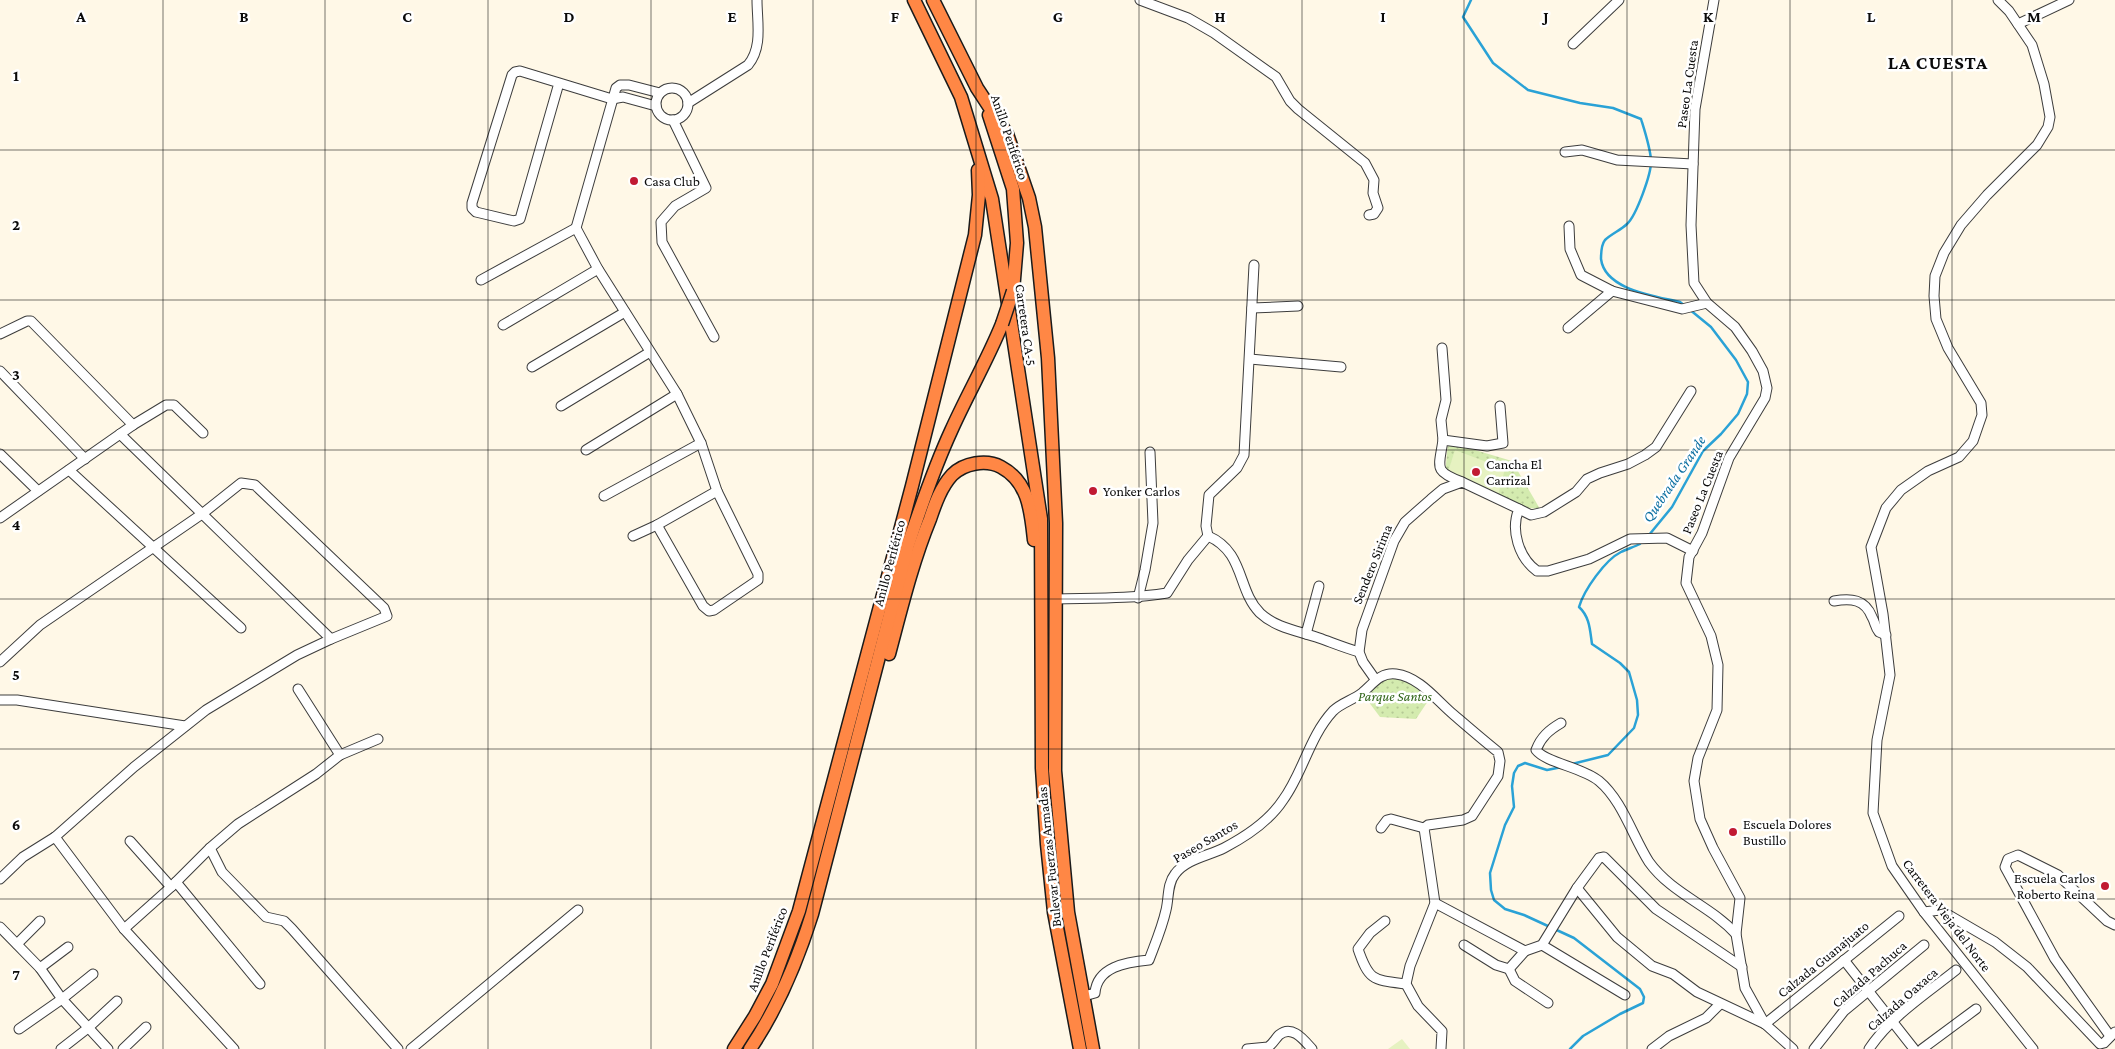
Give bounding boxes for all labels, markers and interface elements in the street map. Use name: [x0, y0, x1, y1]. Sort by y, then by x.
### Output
text: A: [75, 8, 86, 25]
text: B: [239, 8, 249, 25]
text: C: [402, 8, 412, 25]
text: D: [563, 8, 575, 25]
text: E: [727, 8, 737, 25]
text: F: [891, 8, 900, 25]
text: G: [1053, 8, 1063, 25]
text: H: [1215, 8, 1226, 25]
text: I: [1380, 8, 1386, 25]
text: J: [1541, 8, 1549, 25]
text: K: [1703, 8, 1714, 25]
text: L: [1867, 8, 1876, 25]
text: M: [2027, 8, 2041, 25]
street label: Paseo La Cuesta: [1673, 38, 1701, 129]
district label: LA CUESTA: [1888, 52, 1988, 73]
text: 1: [13, 67, 19, 84]
street label: Anillo Periférico: [988, 92, 1032, 182]
place label: Casa Club: [644, 173, 700, 189]
marker: Casa Club: [628, 175, 640, 187]
text: 2: [12, 216, 20, 233]
street label: Carretera CA-5: [1012, 283, 1040, 367]
text: 3: [12, 366, 20, 383]
water label: Quebrada Grande: [1639, 433, 1709, 525]
street label: Paseo La Cuesta: [1678, 447, 1726, 536]
place label: Cancha El Carrizal: [1486, 456, 1542, 488]
marker: Cancha El Carrizal: [1470, 466, 1482, 478]
place label: Yonker Carlos: [1103, 483, 1180, 499]
marker: Yonker Carlos: [1087, 485, 1099, 497]
text: 4: [12, 516, 21, 533]
street label: Anillo Periférico: [870, 518, 908, 608]
street label: Sendero Sirima: [1349, 521, 1395, 606]
text: 5: [12, 666, 20, 683]
park label: Parque Santos: [1358, 688, 1433, 704]
street label: Bulevar Fuerzas Armadas: [1034, 786, 1064, 928]
text: 6: [12, 816, 20, 833]
street label: Paseo Santos: [1170, 816, 1240, 866]
place label: Escuela Dolores Bustillo: [1743, 816, 1831, 848]
marker: Escuela Dolores Bustillo: [1727, 826, 1739, 838]
street label: Carretera Vieja del Norte: [1899, 856, 1995, 975]
place label: Escuela Carlos Roberto Reina: [2014, 870, 2096, 902]
marker: Escuela Carlos Roberto Reina: [2099, 880, 2111, 892]
street label: Anillo Periférico: [744, 904, 790, 993]
street label: Calzada Guanajuato: [1774, 917, 1873, 1001]
street label: Calzada Pachuca: [1828, 937, 1910, 1011]
street label: Calzada Oaxaca: [1863, 964, 1941, 1034]
text: 7: [12, 966, 20, 983]

